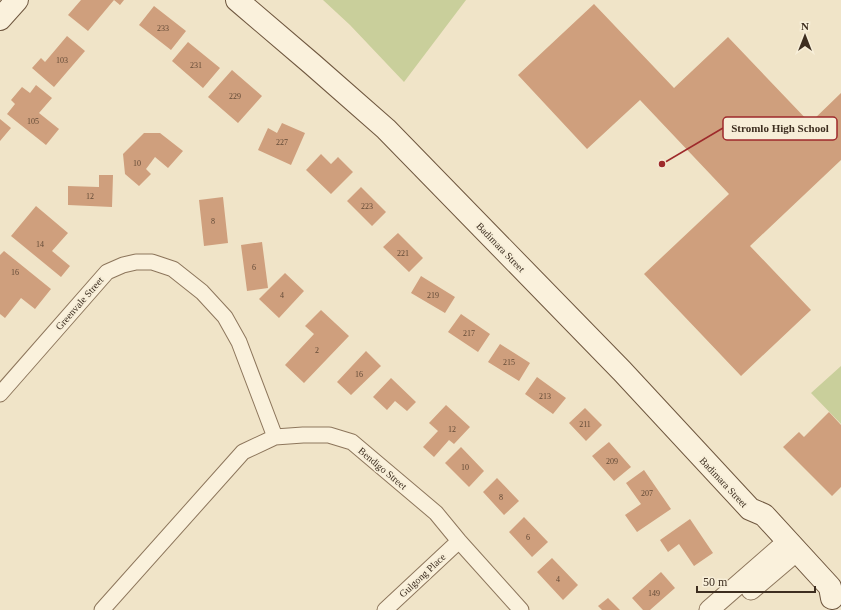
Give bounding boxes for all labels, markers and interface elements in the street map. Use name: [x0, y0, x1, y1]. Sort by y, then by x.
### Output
north arrow: [785, 16, 825, 56]
text: N: [801, 20, 809, 32]
house number: 233: [157, 24, 169, 33]
house number: 103: [56, 56, 68, 65]
house number: 231: [190, 61, 202, 70]
house number: 229: [229, 92, 241, 101]
house number: 105: [27, 117, 39, 126]
callout: Stromlo High School: [723, 117, 837, 140]
text: Stromlo High School: [731, 122, 829, 134]
house number: 227: [276, 138, 288, 147]
house number: 10: [133, 159, 141, 168]
house number: 12: [86, 192, 94, 201]
house number: 223: [361, 202, 373, 211]
house number: 8: [211, 217, 215, 226]
street label: Badimara Street: [474, 220, 527, 275]
house number: 14: [36, 240, 44, 249]
house number: 221: [397, 249, 409, 258]
house number: 6: [252, 263, 256, 272]
house number: 16: [11, 268, 19, 277]
street label: Greenvale Street: [53, 274, 106, 332]
house number: 4: [280, 291, 284, 300]
house number: 219: [427, 291, 439, 300]
house number: 217: [463, 329, 475, 338]
house number: 2: [315, 346, 319, 355]
house number: 215: [503, 358, 515, 367]
house number: 16: [355, 370, 363, 379]
house number: 213: [539, 392, 551, 401]
house number: 211: [579, 420, 591, 429]
house number: 12: [448, 425, 456, 434]
street label: Bendigo Street: [356, 445, 409, 492]
street label: Badimara Street: [698, 455, 750, 510]
house number: 209: [606, 457, 618, 466]
house number: 10: [461, 463, 469, 472]
house number: 207: [641, 489, 653, 498]
house number: 8: [499, 493, 503, 502]
house number: 6: [526, 533, 530, 542]
street label: Gulgong Place: [397, 551, 448, 600]
scale bar: [697, 568, 815, 594]
house number: 4: [556, 575, 560, 584]
text: 50 m: [703, 575, 728, 589]
house number: 149: [648, 589, 660, 598]

